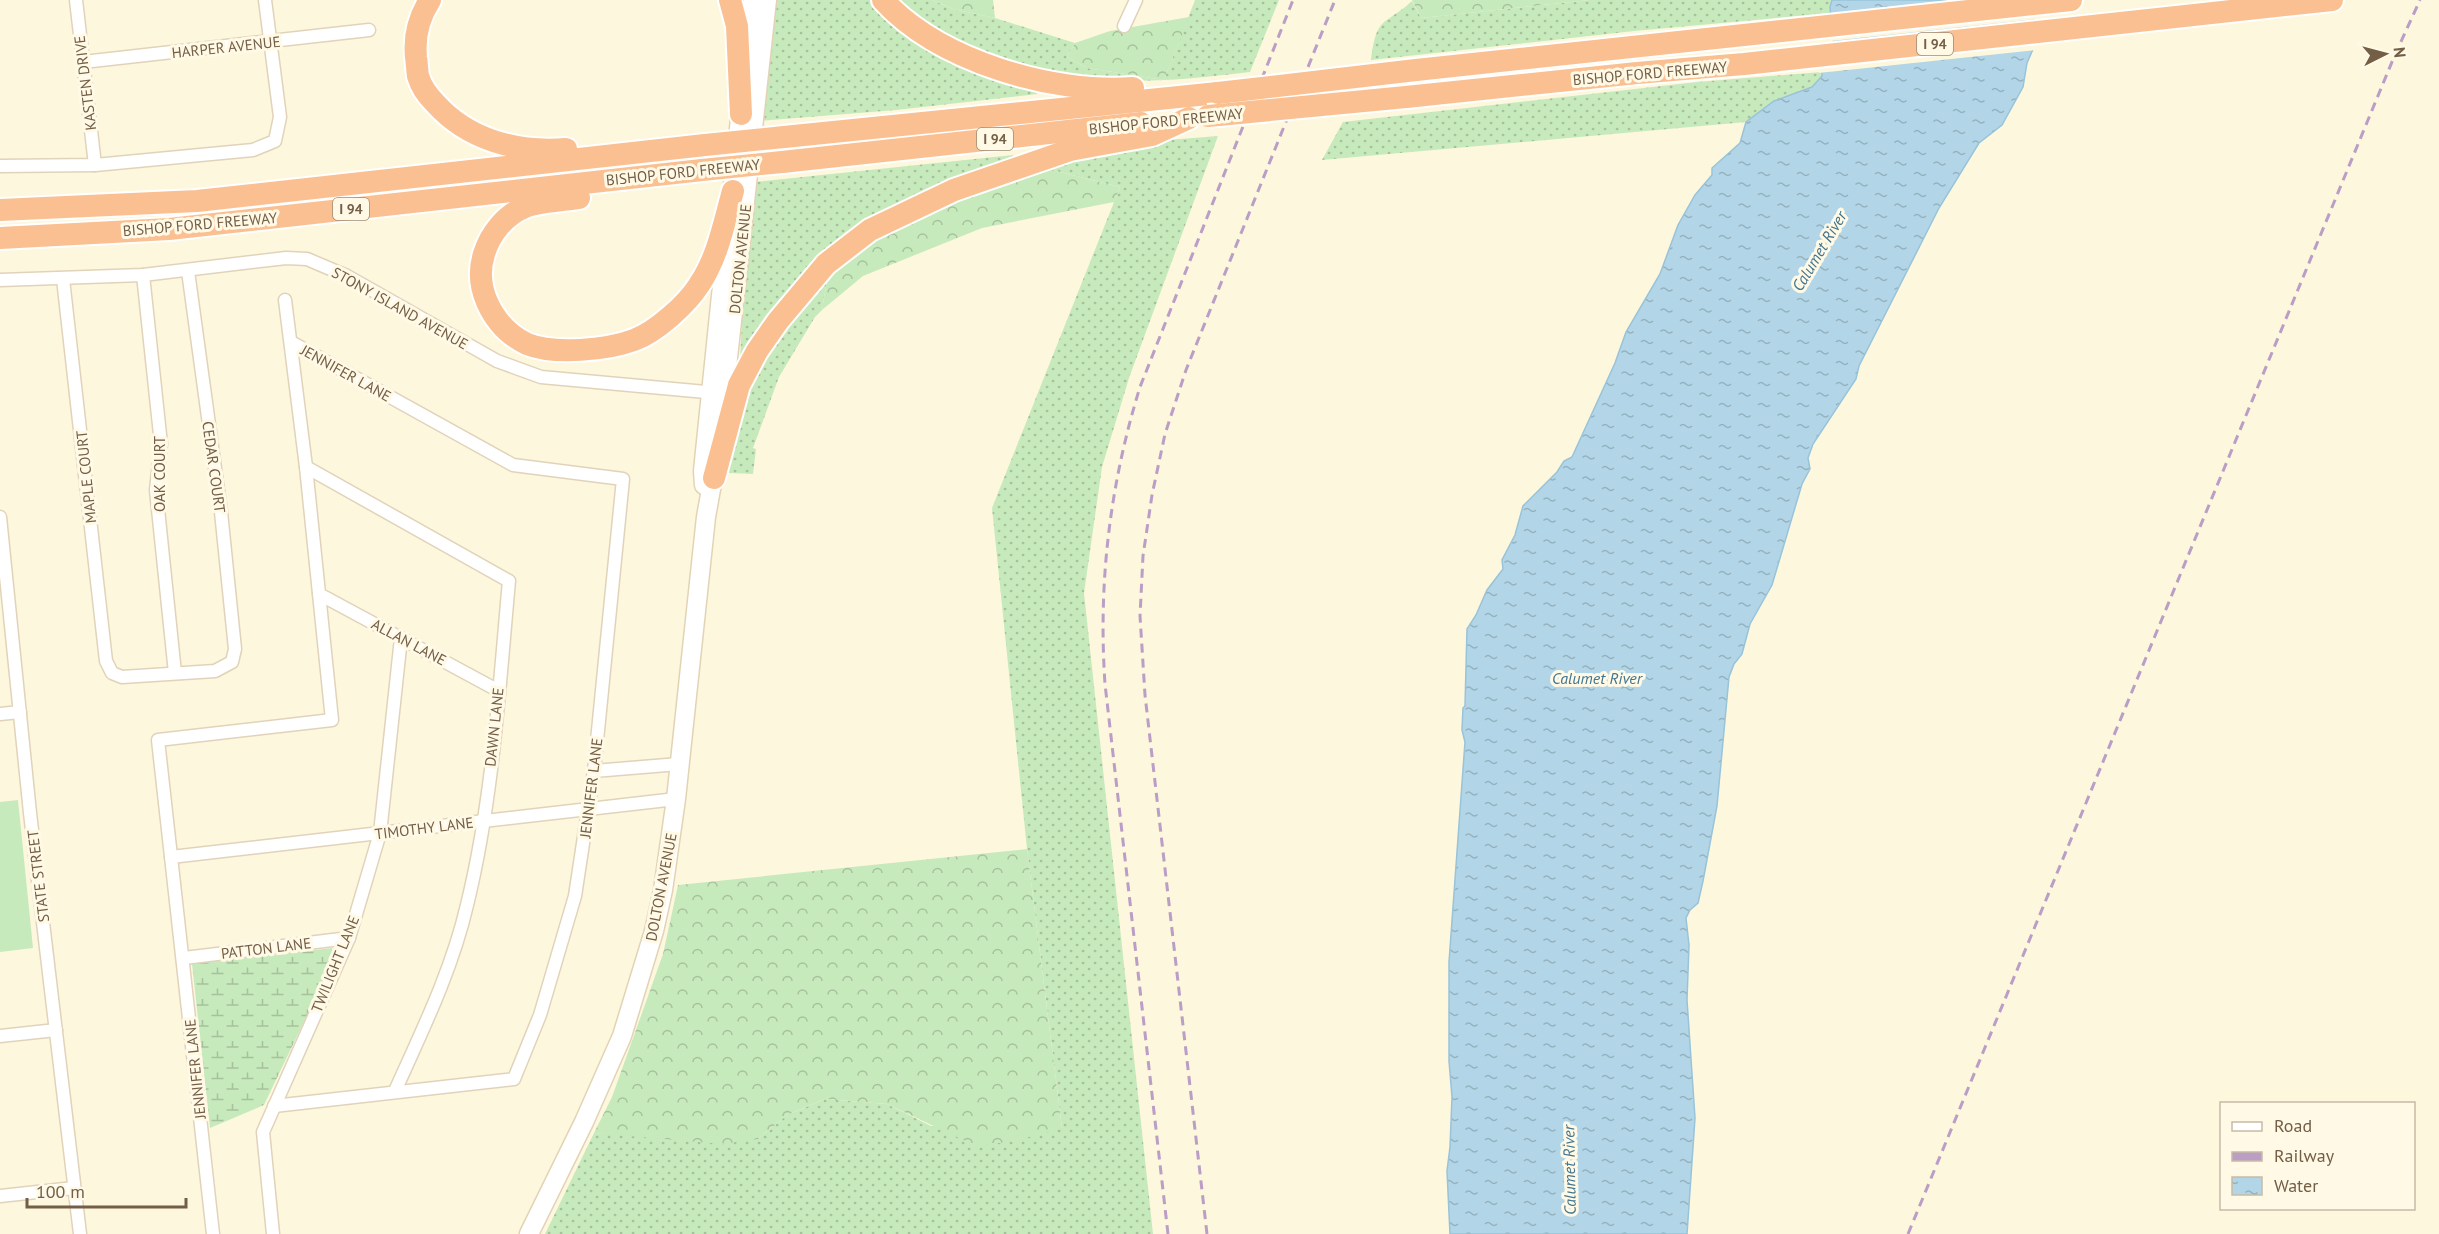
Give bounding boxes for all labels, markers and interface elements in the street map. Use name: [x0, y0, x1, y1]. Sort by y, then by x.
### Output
north arrow: [2355, 24, 2415, 84]
street label: HARPER AVENUE: [171, 32, 281, 62]
road number: I 94: [1917, 33, 1953, 55]
street label: KASTEN DRIVE: [70, 34, 100, 132]
text: N: [2389, 46, 2410, 59]
street label: BISHOP FORD FREEWAY: [1572, 57, 1729, 89]
street label: BISHOP FORD FREEWAY: [1088, 103, 1245, 139]
road number: I 94: [977, 128, 1013, 150]
street label: BISHOP FORD FREEWAY: [605, 154, 762, 190]
road number: I 94: [333, 198, 369, 220]
street label: DOLTON AVENUE: [725, 203, 755, 315]
water label: Calumet River: [1787, 206, 1852, 295]
street label: BISHOP FORD FREEWAY: [122, 208, 279, 240]
street label: STONY ISLAND AVENUE: [329, 263, 471, 353]
street label: JENNIFER LANE: [297, 340, 395, 406]
street label: CEDAR COURT: [198, 420, 230, 515]
street label: MAPLE COURT: [72, 429, 100, 524]
street label: OAK COURT: [150, 435, 169, 512]
street label: ALLAN LANE: [368, 614, 450, 670]
water label: Calumet River: [1552, 668, 1644, 688]
street label: DAWN LANE: [480, 687, 508, 767]
street label: JENNIFER LANE: [575, 737, 607, 840]
street label: TIMOTHY LANE: [374, 813, 474, 843]
street label: STATE STREET: [23, 828, 53, 923]
street label: DOLTON AVENUE: [641, 831, 681, 943]
street label: TWILIGHT LANE: [307, 913, 363, 1015]
street label: PATTON LANE: [220, 933, 312, 963]
street label: JENNIFER LANE: [180, 1018, 210, 1121]
legend: [2220, 1102, 2415, 1210]
text: Road: [2274, 1114, 2312, 1137]
water label: Calumet River: [1558, 1123, 1580, 1215]
text: Railway: [2274, 1144, 2335, 1167]
scale bar: [27, 1171, 186, 1209]
text: Water: [2274, 1174, 2318, 1197]
text: 100 m: [36, 1180, 85, 1203]

